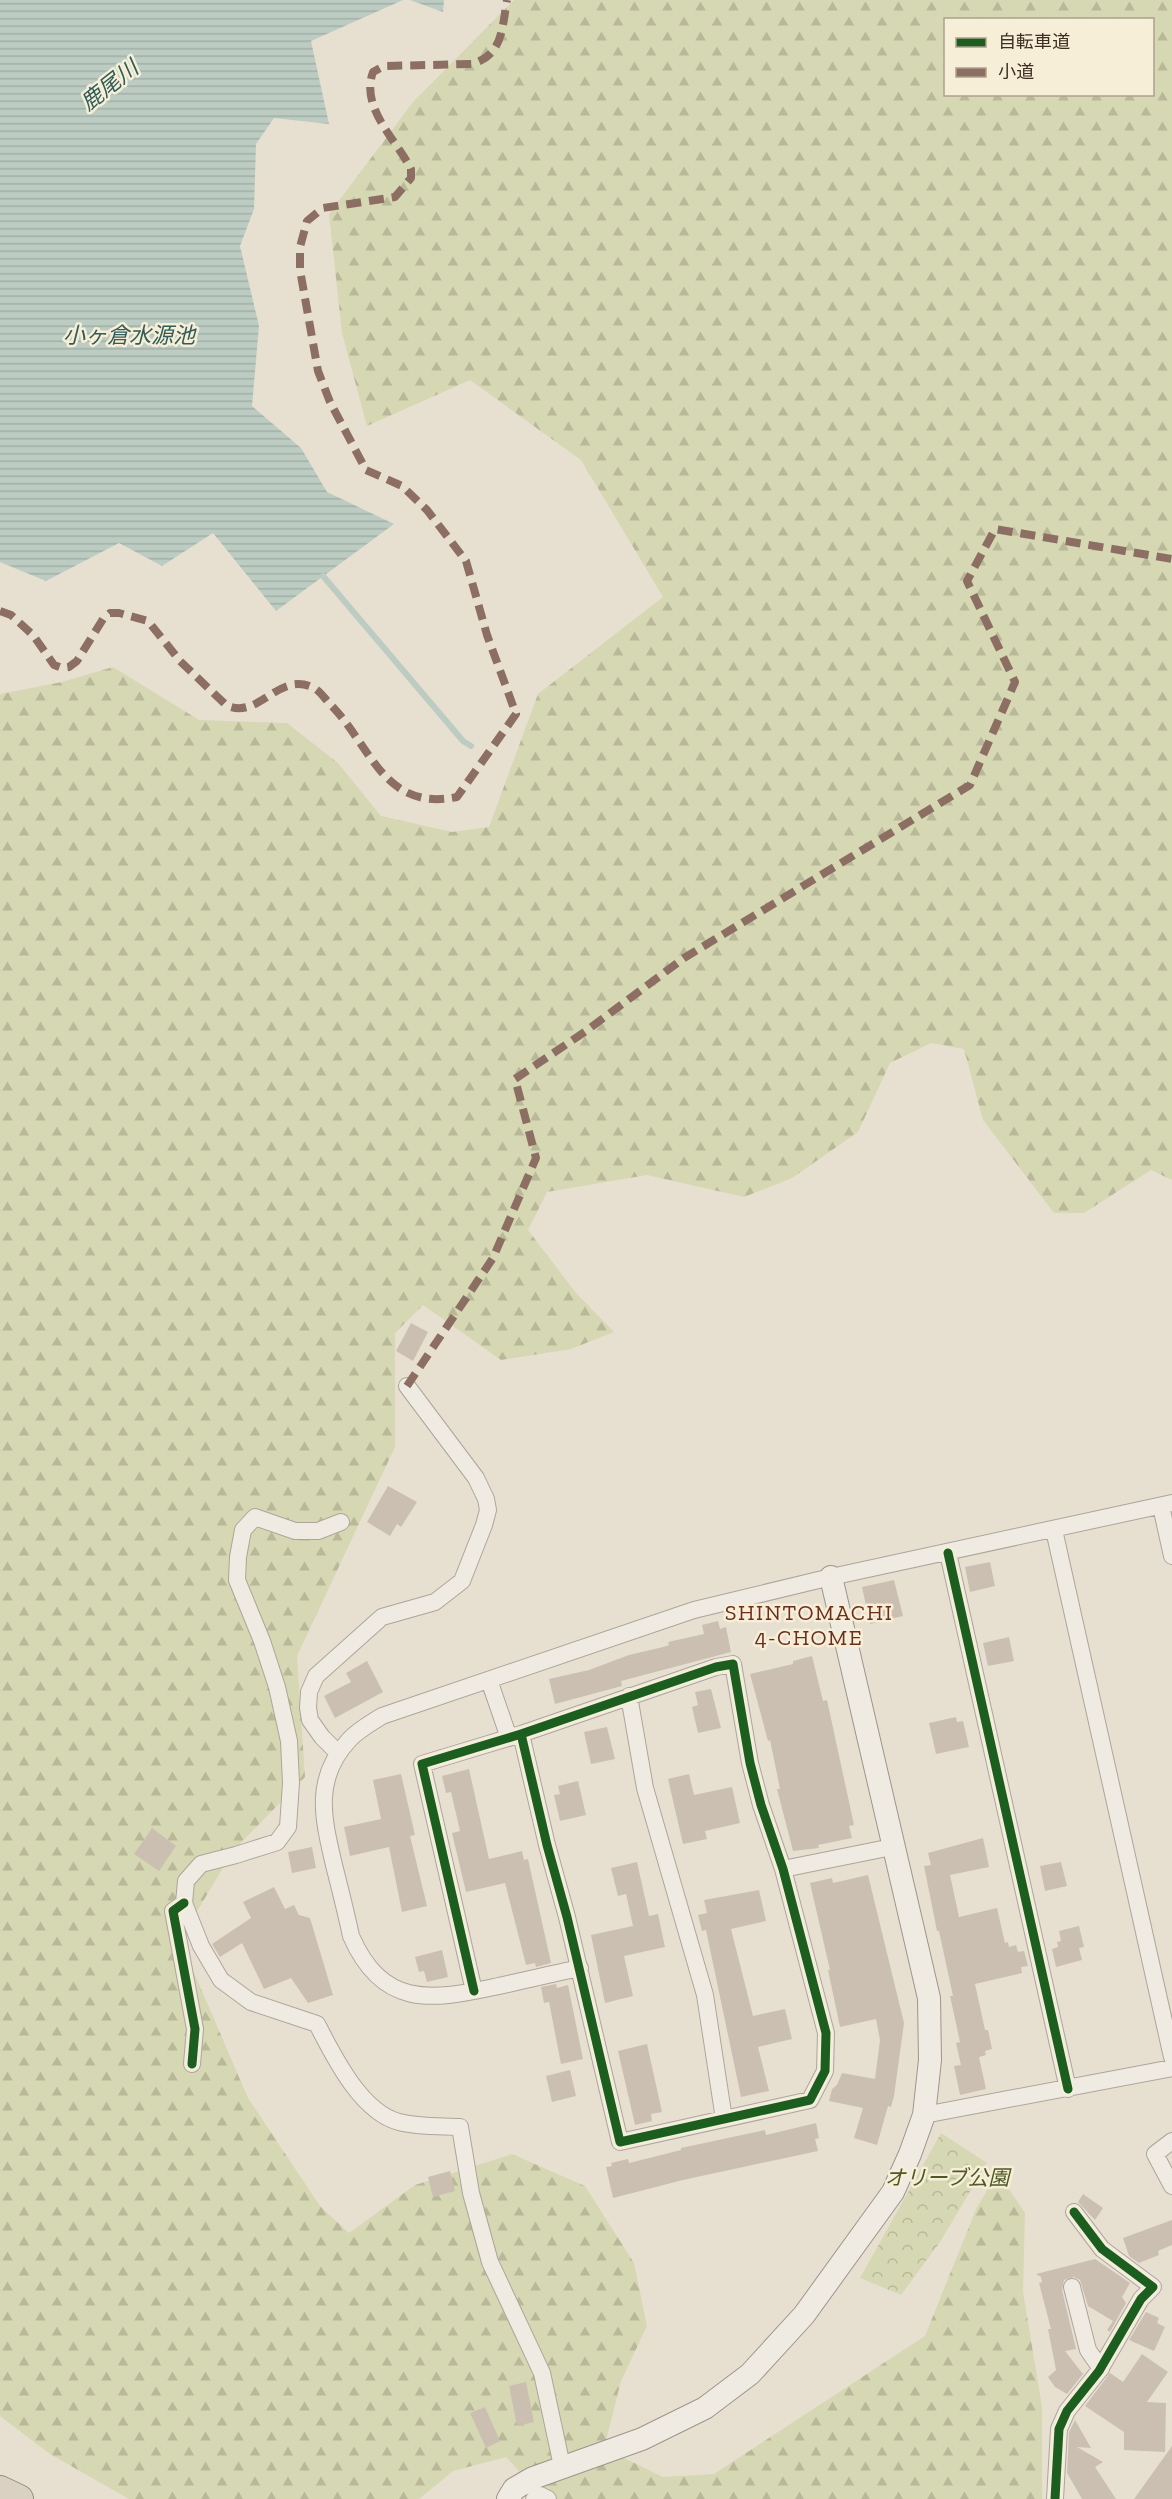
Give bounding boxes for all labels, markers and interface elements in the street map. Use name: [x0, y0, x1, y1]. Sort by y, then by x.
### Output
legend: [944, 18, 1154, 96]
text: 自転車道: [998, 31, 1070, 53]
water label: 鹿尾川: [75, 53, 145, 116]
text: 小道: [998, 61, 1034, 83]
water label: 小ヶ倉水源池: [63, 322, 197, 349]
district label: SHINTOMACHI 4-CHOME: [725, 1599, 893, 1651]
park label: オリーブ公園: [885, 2165, 1012, 2190]

